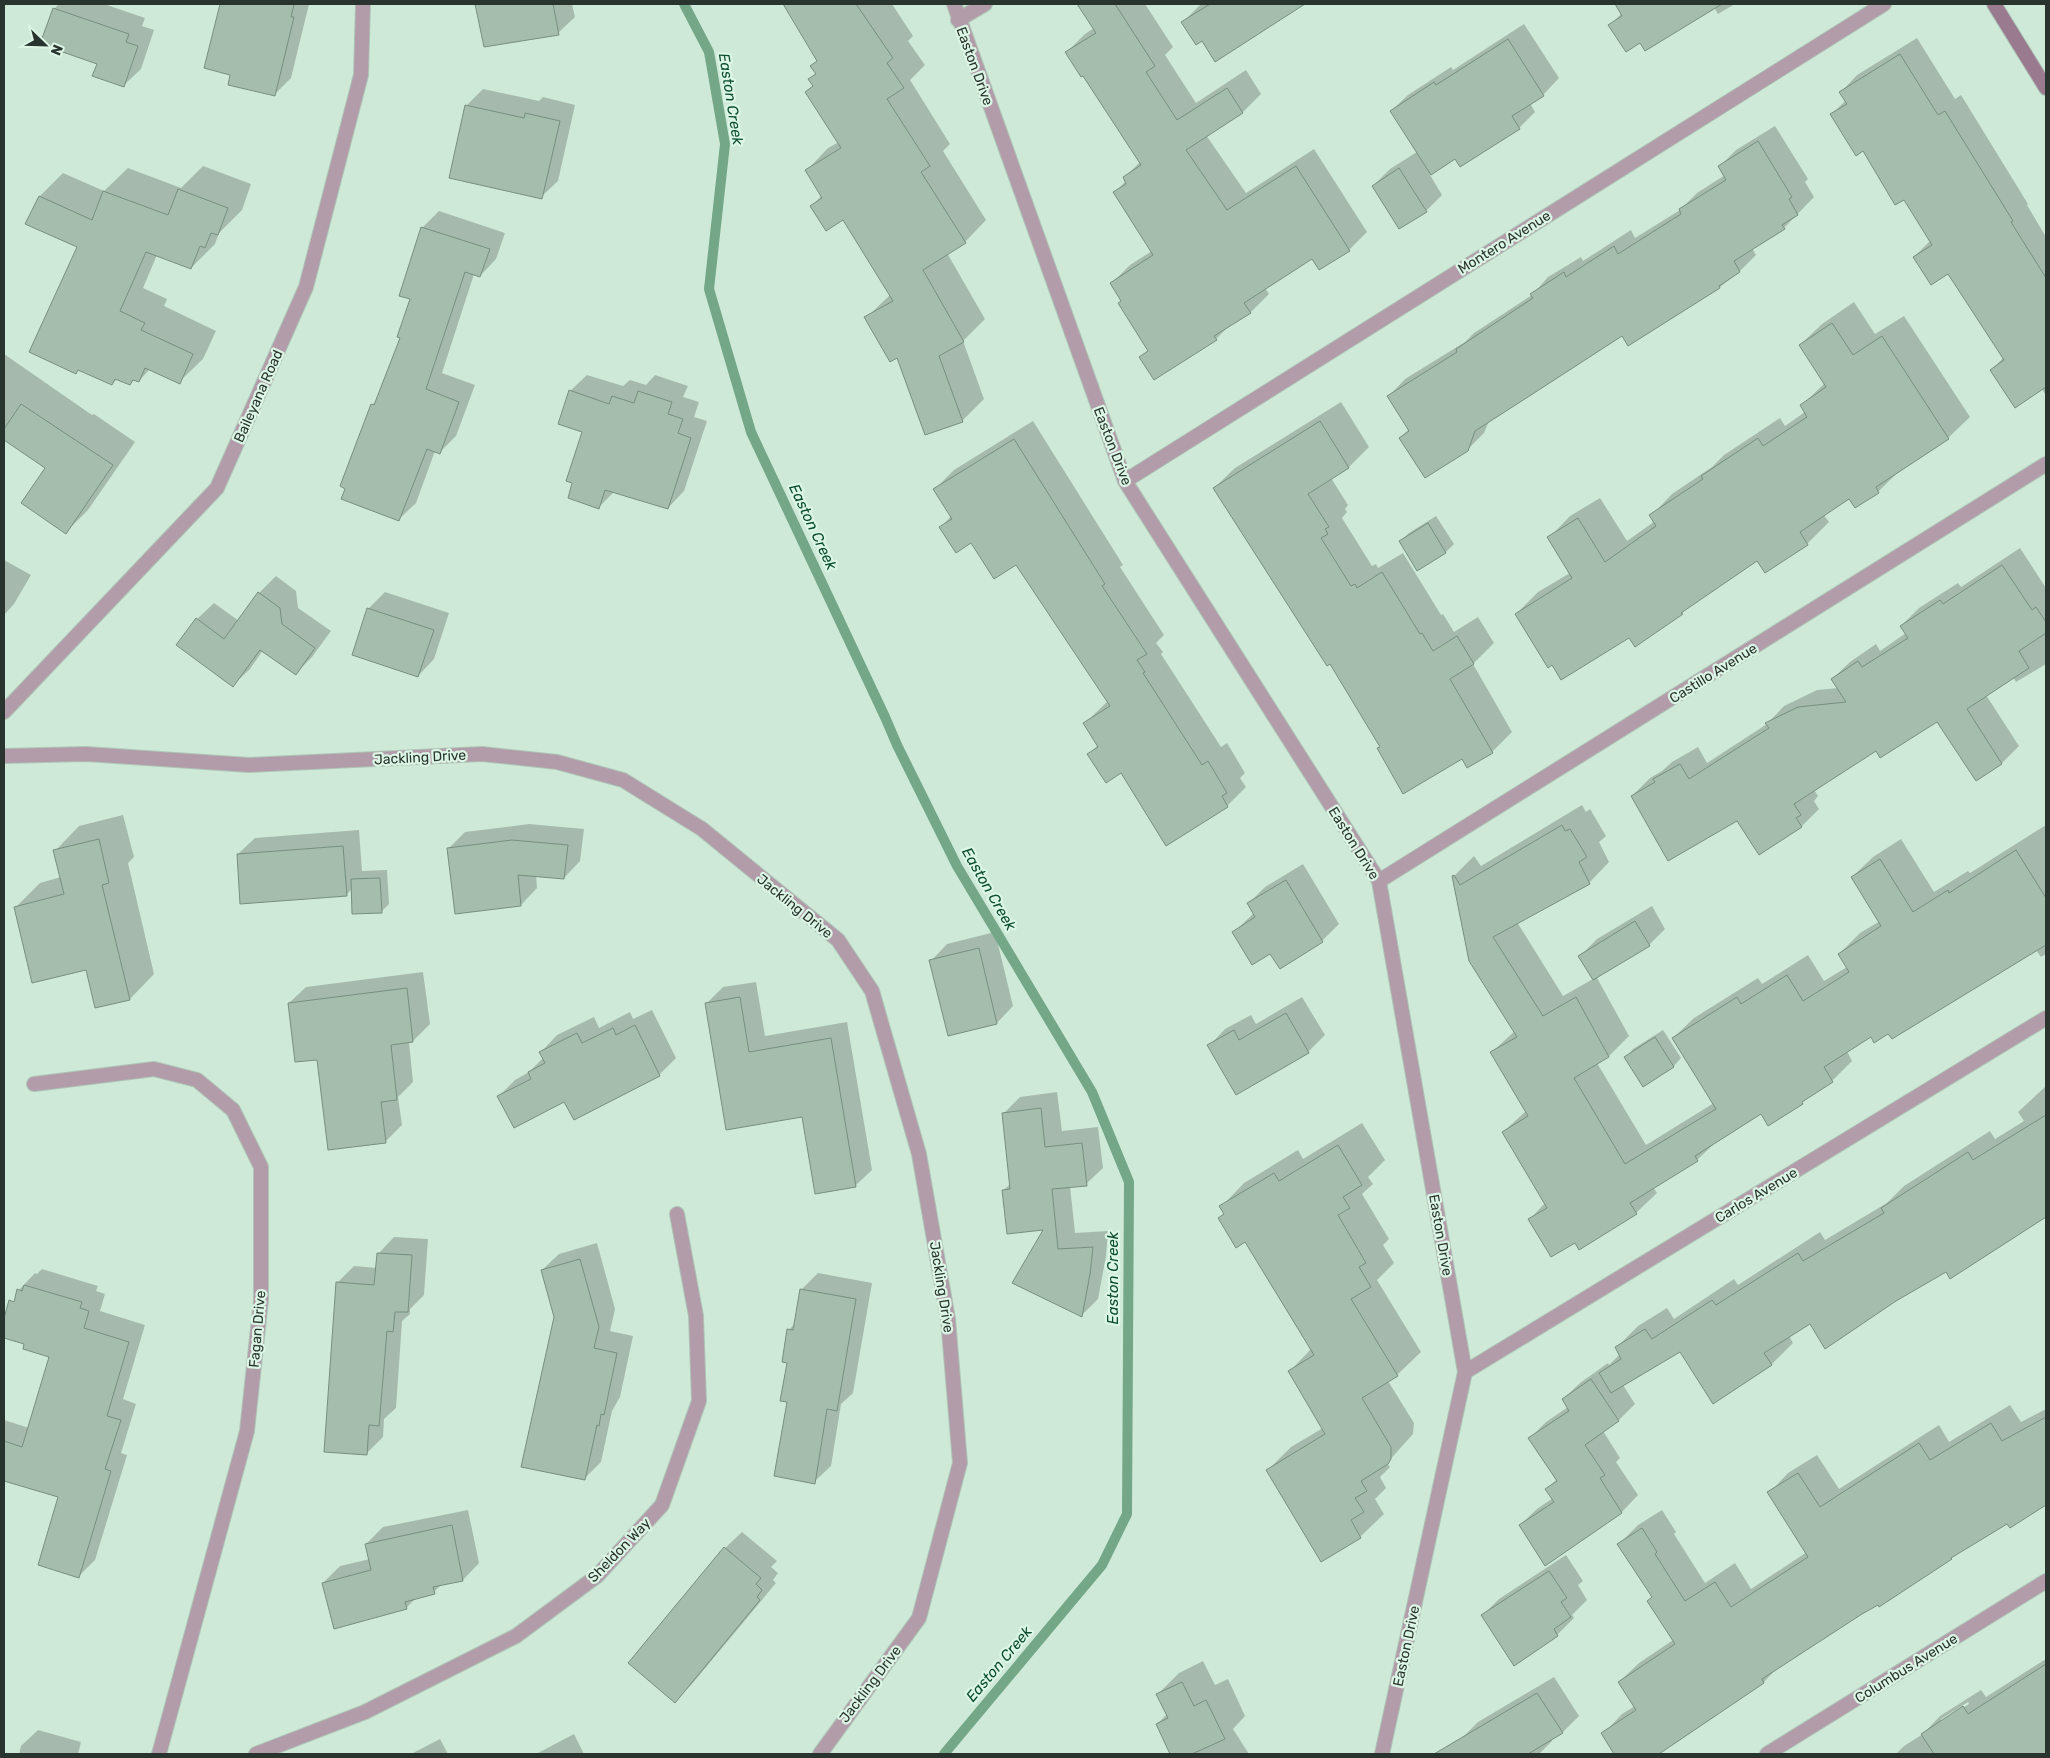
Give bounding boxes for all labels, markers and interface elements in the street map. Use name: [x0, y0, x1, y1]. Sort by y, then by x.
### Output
north arrow: [20, 20, 70, 70]
street label: Easton Drive: [952, 25, 997, 108]
text: N: [47, 42, 66, 58]
water label: Easton Creek: [715, 52, 747, 146]
street label: Montero Avenue: [1455, 207, 1554, 278]
street label: Baileyana Road: [230, 347, 286, 445]
street label: Easton Drive: [1090, 405, 1135, 488]
water label: Easton Creek: [785, 481, 841, 573]
street label: Castillo Avenue: [1666, 640, 1760, 707]
street label: Jackling Drive: [374, 747, 467, 768]
street label: Easton Drive: [1325, 804, 1383, 883]
water label: Easton Creek: [958, 844, 1020, 934]
street label: Jackling Drive: [753, 871, 836, 942]
street label: Carlos Avenue: [1712, 1164, 1801, 1227]
street label: Easton Drive: [1425, 1193, 1456, 1277]
water label: Easton Creek: [1104, 1231, 1122, 1324]
street label: Jackling Drive: [926, 1240, 957, 1334]
street label: Fagan Drive: [246, 1290, 269, 1368]
street label: Sheldon Way: [585, 1514, 654, 1586]
street label: Easton Drive: [1390, 1604, 1423, 1688]
water label: Easton Creek: [962, 1622, 1036, 1705]
street label: Columbus Avenue: [1852, 1630, 1961, 1707]
street label: Jackling Drive: [836, 1642, 905, 1726]

